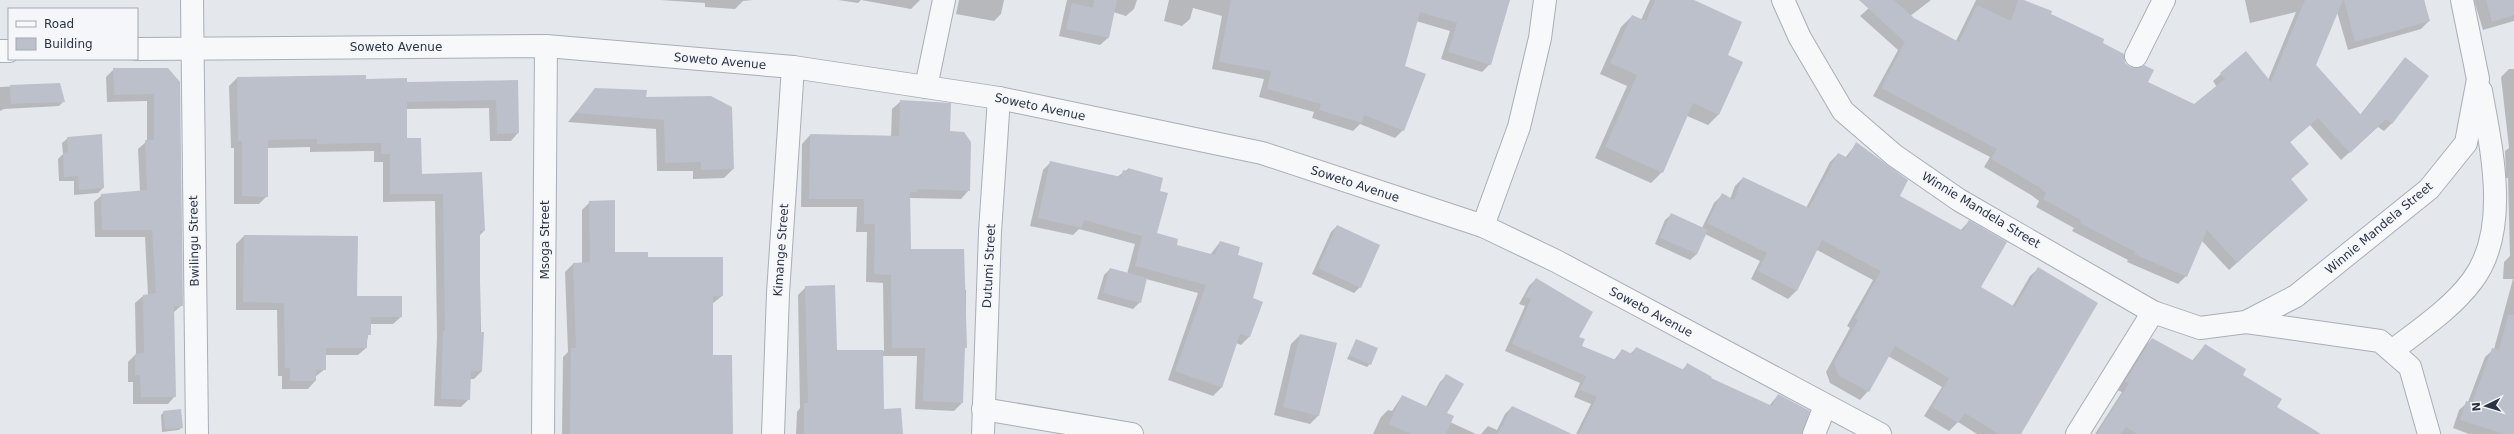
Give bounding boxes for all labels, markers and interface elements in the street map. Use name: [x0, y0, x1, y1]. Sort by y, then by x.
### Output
legend: [8, 8, 138, 60]
text: Road: [44, 17, 74, 31]
text: Building: [44, 37, 93, 51]
street label: Soweto Avenue: [350, 40, 442, 54]
street label: Soweto Avenue: [673, 50, 767, 72]
street label: Soweto Avenue: [993, 91, 1087, 123]
street label: Soweto Avenue: [1309, 163, 1401, 205]
street label: Winnie Mandela Street: [1919, 169, 2043, 251]
street label: Winnie Mandela Street: [2322, 179, 2436, 277]
street label: Bwilingu Street: [186, 195, 202, 287]
street label: Msoga Street: [538, 200, 552, 280]
street label: Kimange Street: [771, 203, 791, 297]
street label: Dutumi Street: [980, 223, 998, 309]
street label: Soweto Avenue: [1607, 284, 1695, 340]
north arrow: [2466, 386, 2506, 426]
text: N: [2470, 402, 2483, 412]

